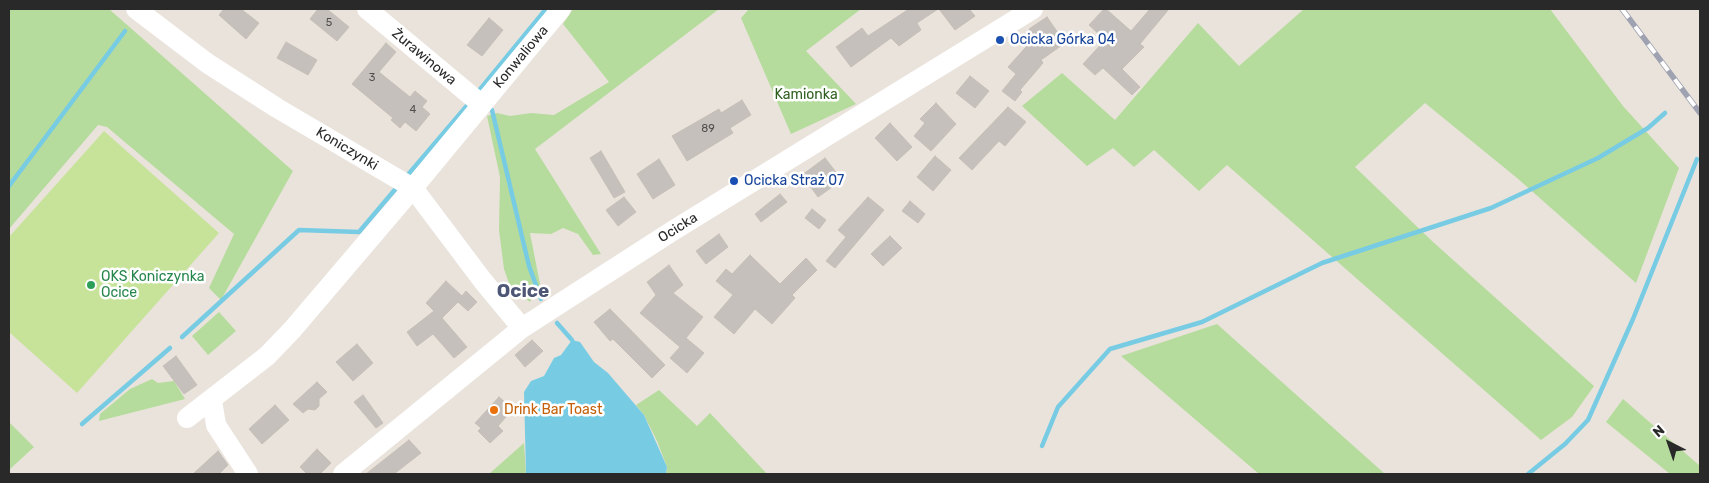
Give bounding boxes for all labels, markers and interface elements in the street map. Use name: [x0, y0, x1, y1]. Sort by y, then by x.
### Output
house number: 5: [326, 16, 332, 30]
street label: Konwaliowa: [490, 22, 552, 92]
street label: Żurawinowa: [388, 25, 460, 89]
place label: Ocicka Górka 04: [1010, 32, 1115, 48]
marker: Ocicka Górka 04: [994, 34, 1006, 46]
house number: 3: [369, 71, 375, 85]
park label: Kamionka: [774, 87, 838, 103]
house number: 4: [410, 103, 416, 117]
house number: 89: [701, 122, 715, 136]
street label: Koniczynki: [313, 124, 381, 174]
place label: Ocicka Straż 07: [744, 173, 844, 189]
marker: Ocicka Straż 07: [728, 175, 740, 187]
street label: Ocicka: [655, 209, 701, 247]
place label: OKS Koniczynka Ocice: [101, 269, 205, 302]
marker: OKS Koniczynka Ocice: [85, 279, 97, 291]
district label: Ocice: [497, 281, 549, 303]
place label: Drink Bar Toast: [504, 402, 602, 418]
marker: Drink Bar Toast: [488, 404, 500, 416]
north arrow: [1644, 418, 1694, 468]
text: N: [1649, 422, 1668, 441]

